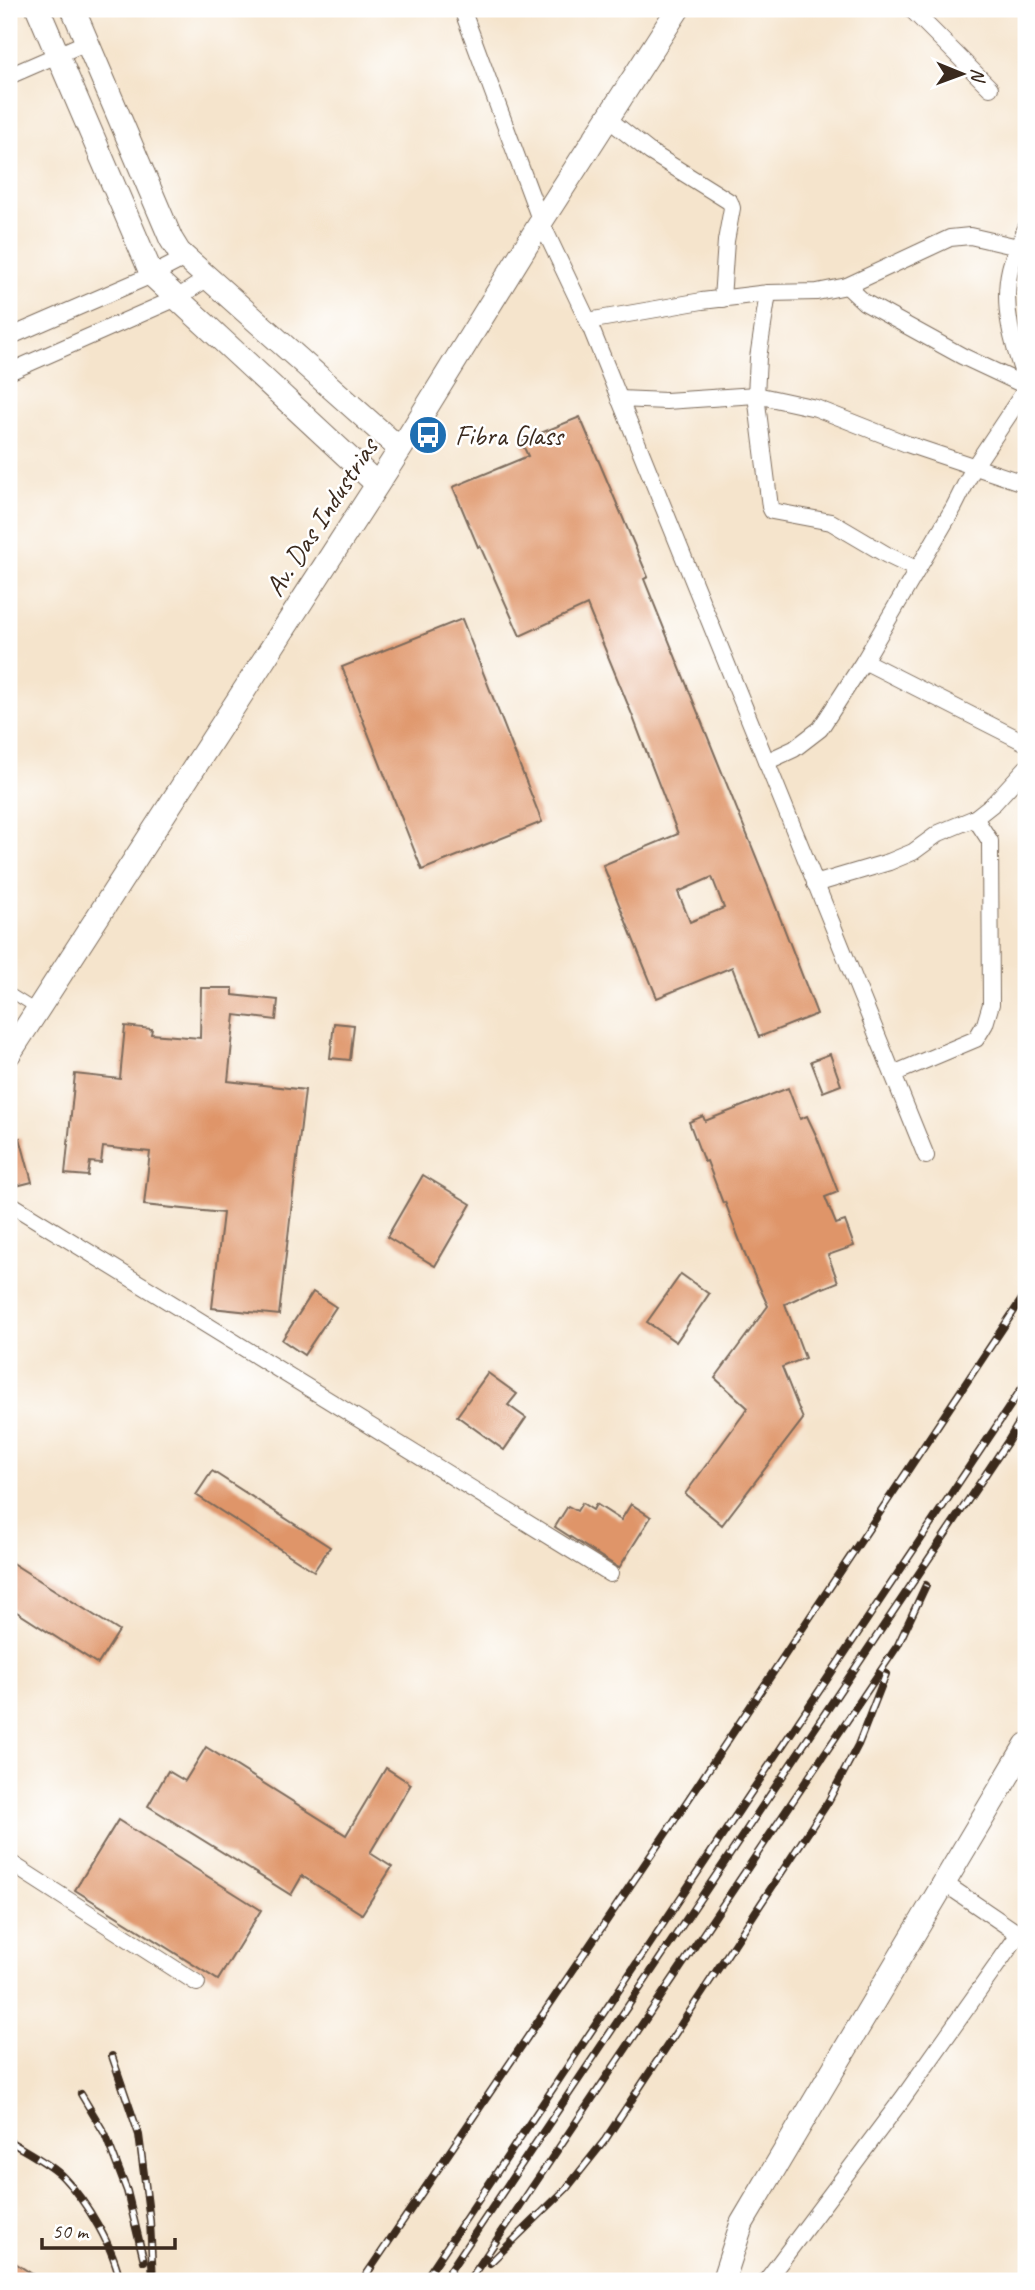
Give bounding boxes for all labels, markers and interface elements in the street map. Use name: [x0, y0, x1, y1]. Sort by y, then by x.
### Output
north arrow: [926, 38, 996, 108]
text: N: [966, 68, 990, 84]
bus stop icon: Fibra Glass: [407, 414, 449, 456]
place label: Fibra Glass: [455, 418, 565, 453]
street label: Av. Das Industrias: [257, 429, 386, 603]
scale bar: [42, 2206, 175, 2250]
text: 50 m: [52, 2218, 90, 2244]

